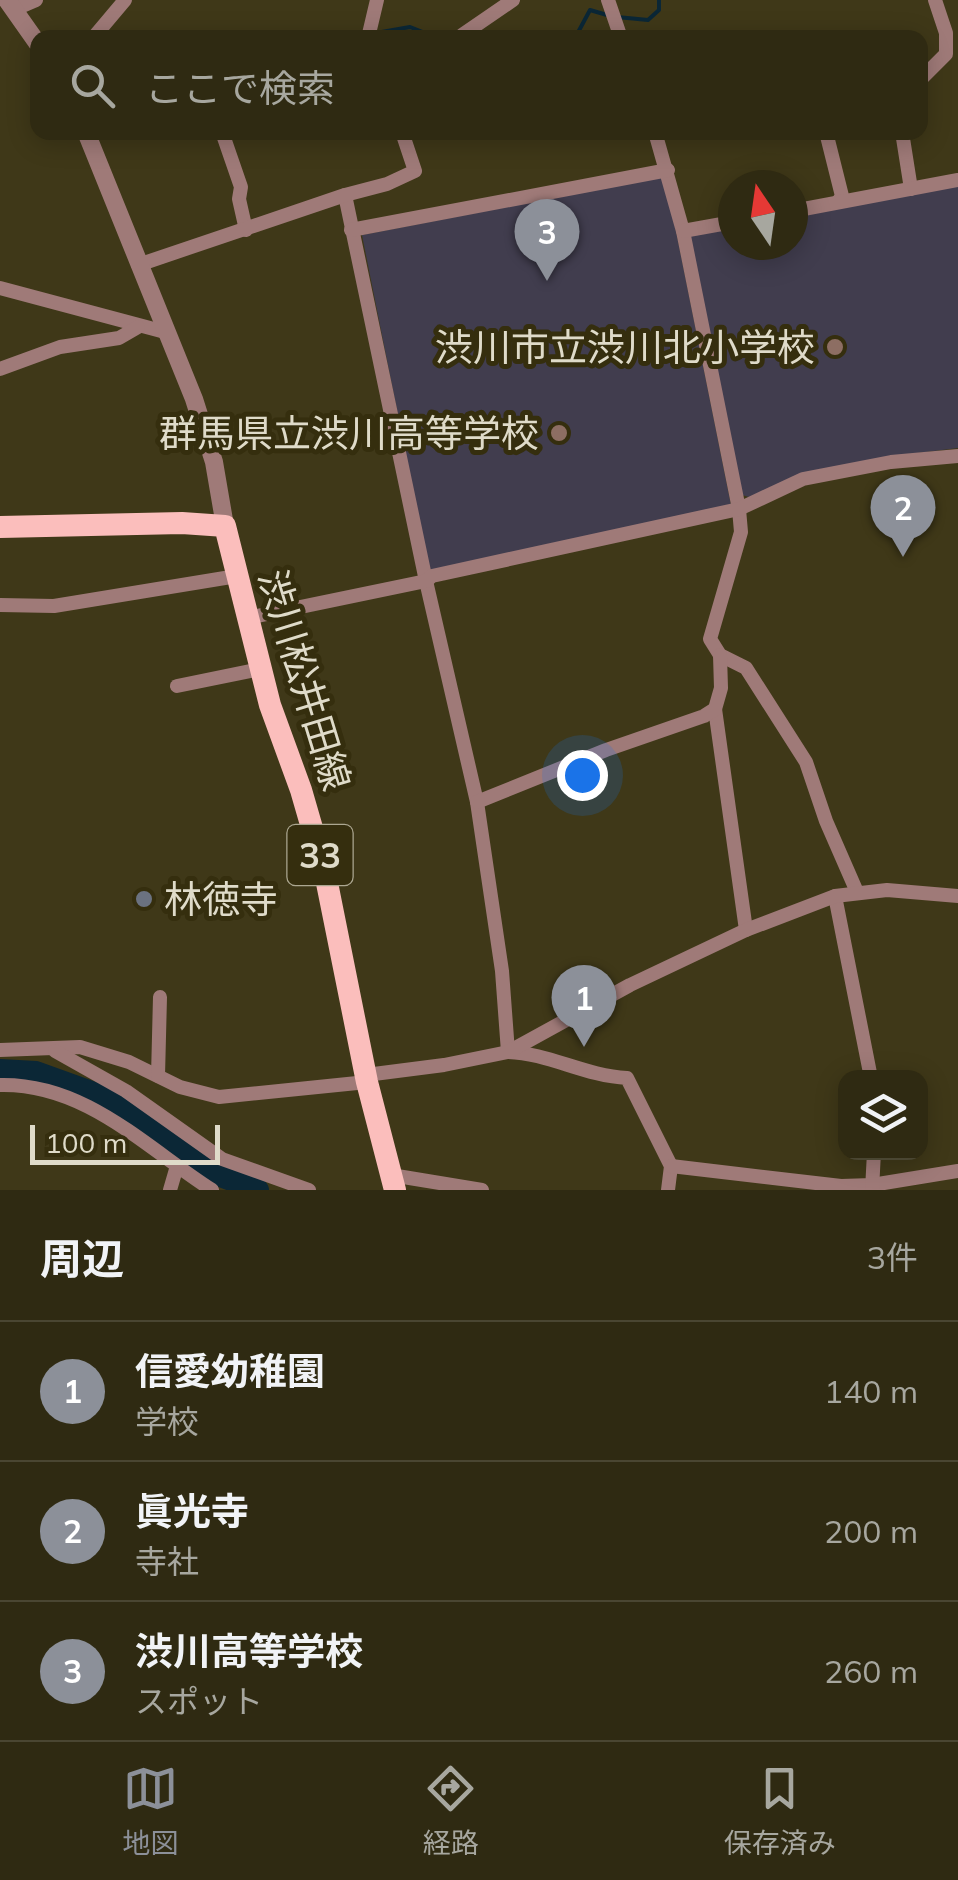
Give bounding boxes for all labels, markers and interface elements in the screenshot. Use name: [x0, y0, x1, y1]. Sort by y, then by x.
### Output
search box: [30, 30, 928, 140]
icon: search: [65, 58, 120, 113]
text: ここで検索: [145, 64, 335, 112]
north arrow: [718, 170, 808, 260]
pin: 3: [514, 198, 580, 281]
place label: 渋川市立渋川北小学校: [435, 323, 815, 371]
marker: 渋川市立渋川北小学校: [824, 336, 846, 358]
place label: 群馬県立渋川高等学校: [159, 409, 539, 457]
marker: 群馬県立渋川高等学校: [548, 422, 570, 444]
pin: 2: [870, 474, 936, 557]
street label: 渋川松井田線: [249, 564, 361, 796]
your location: [557, 750, 608, 801]
road number: 33: [288, 825, 352, 885]
place label: 林徳寺: [164, 875, 278, 923]
marker: 林徳寺: [133, 888, 155, 910]
pin: 1: [552, 964, 616, 1047]
map controls: [838, 1070, 928, 1160]
button: layers: [838, 1070, 928, 1160]
scale bar: [30, 1120, 220, 1164]
text: 100 m: [45, 1125, 127, 1160]
text: 周辺: [40, 1232, 124, 1285]
text: 3件: [867, 1237, 918, 1277]
text: 信愛幼稚園: [135, 1347, 325, 1395]
text: 1: [63, 1371, 82, 1411]
text: 140 m: [824, 1371, 918, 1411]
text: 学校: [135, 1401, 199, 1441]
text: 眞光寺: [135, 1487, 249, 1535]
text: 2: [63, 1511, 82, 1551]
text: 200 m: [824, 1511, 918, 1551]
text: 寺社: [135, 1541, 199, 1581]
text: 渋川高等学校: [135, 1627, 363, 1675]
text: 3: [63, 1651, 82, 1691]
text: 260 m: [824, 1651, 918, 1691]
text: スポット: [135, 1681, 263, 1721]
tab: 地図: [122, 1761, 178, 1861]
tab: 経路: [423, 1761, 479, 1861]
tab: 保存済み: [724, 1761, 836, 1861]

